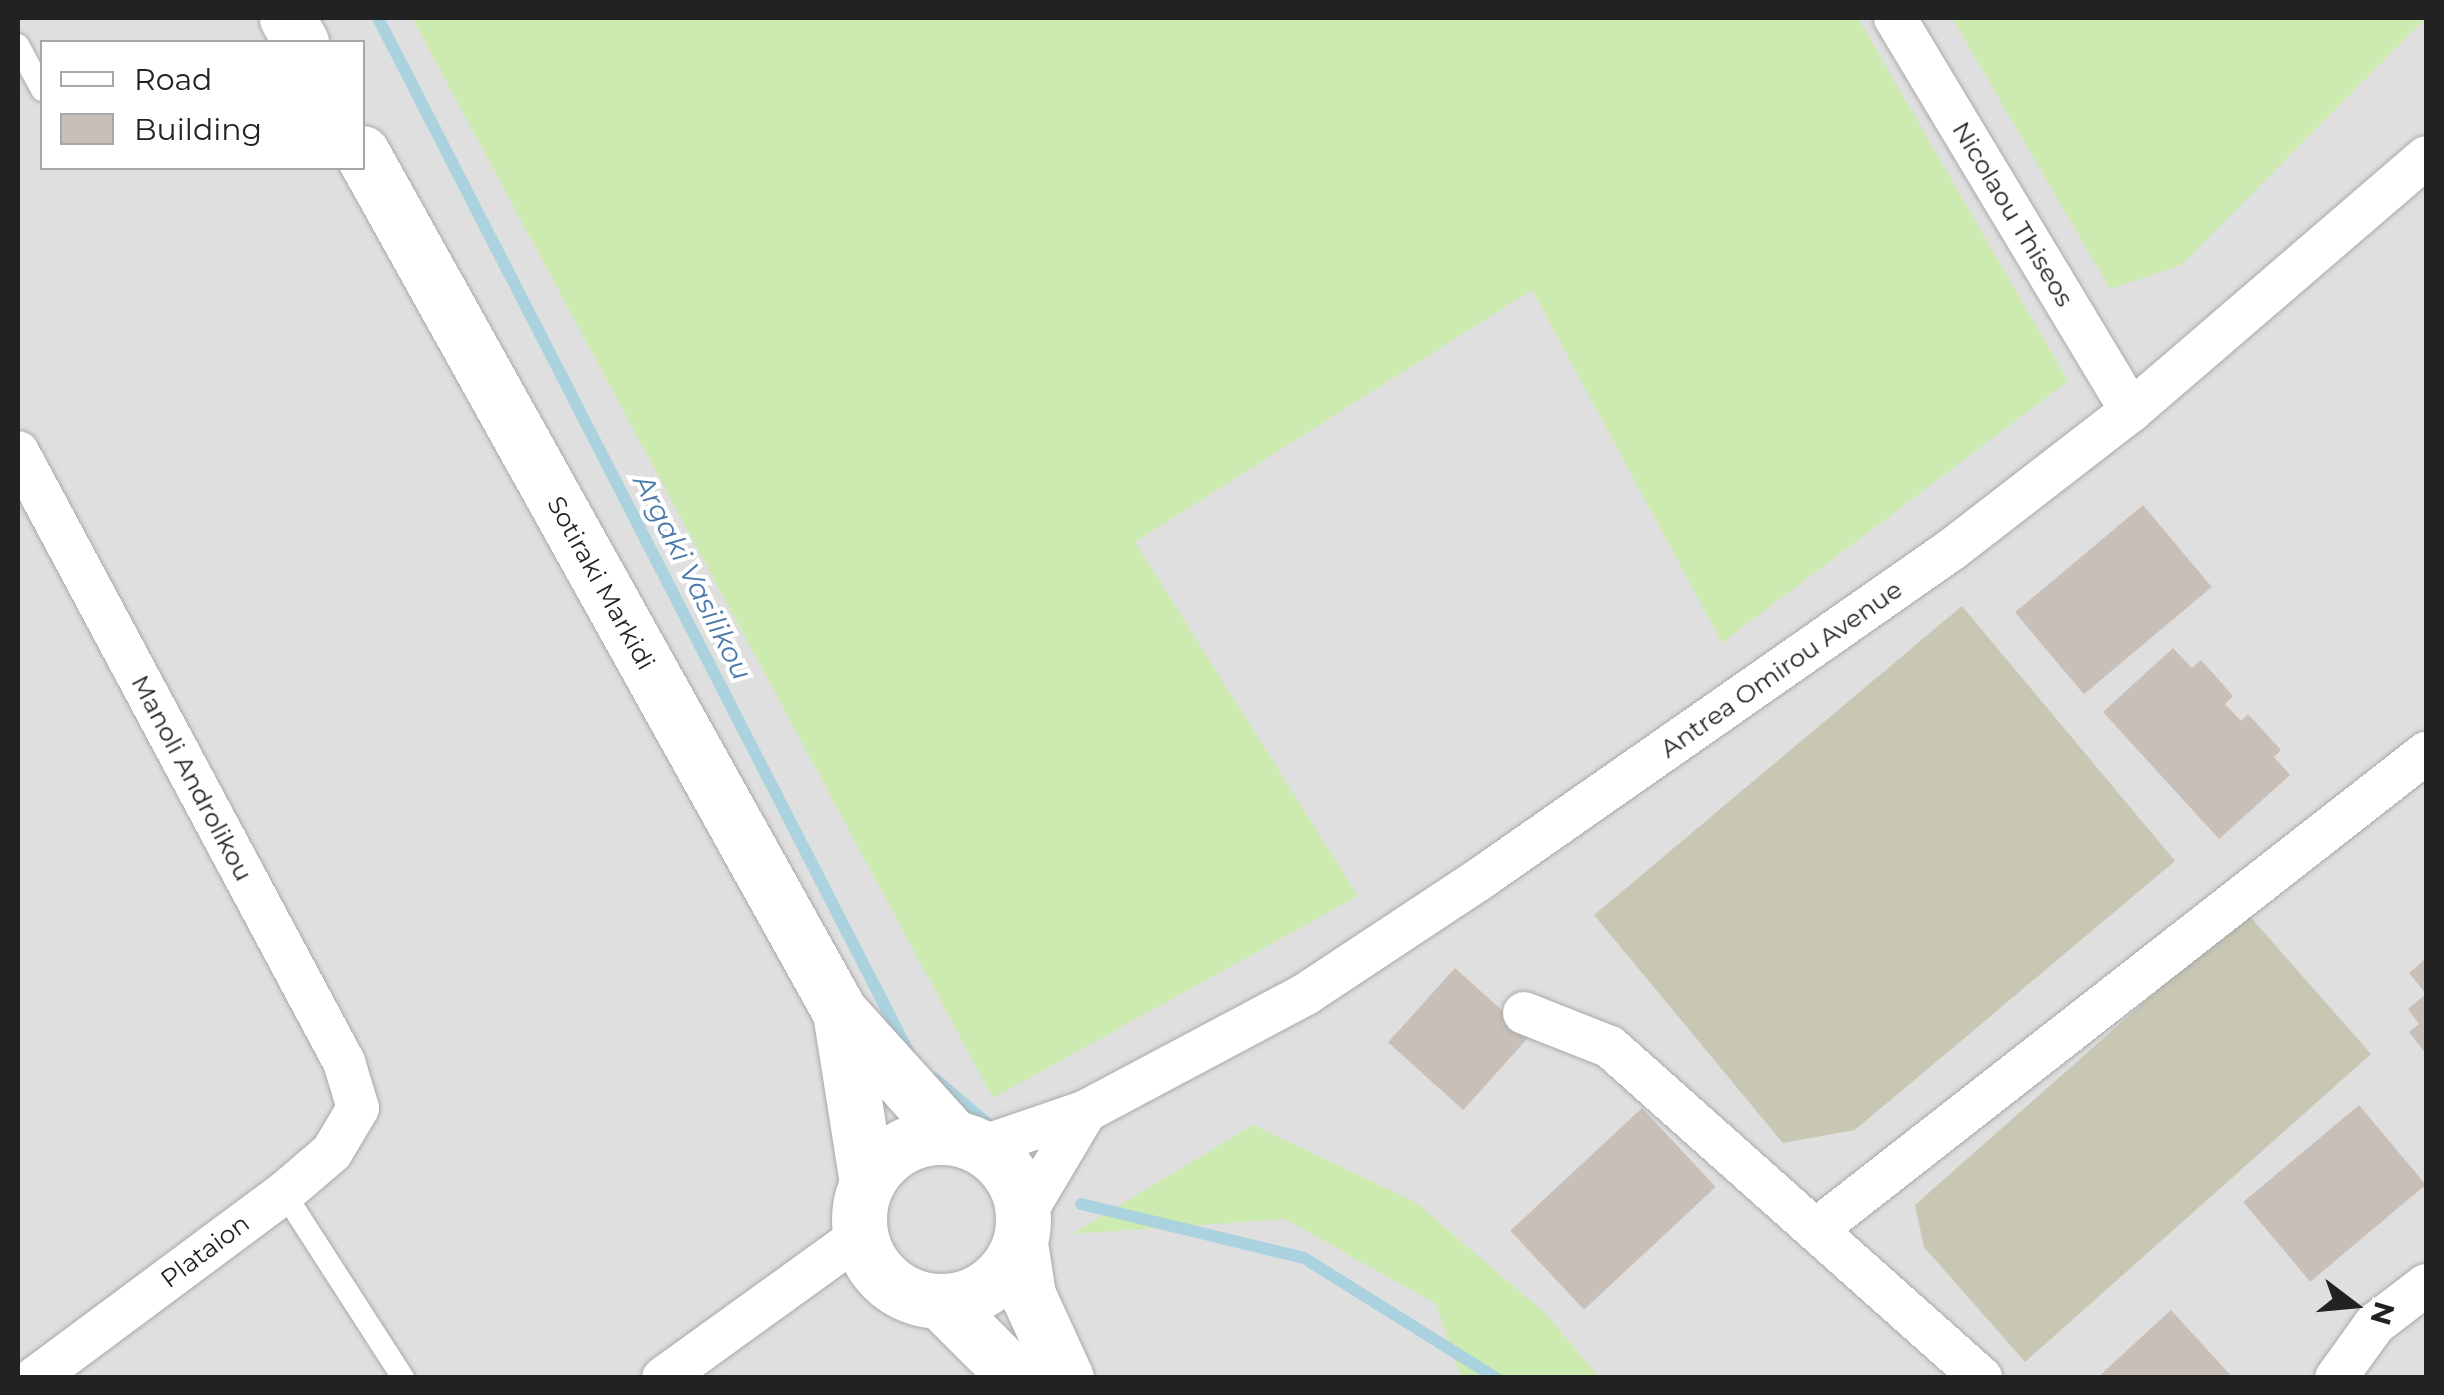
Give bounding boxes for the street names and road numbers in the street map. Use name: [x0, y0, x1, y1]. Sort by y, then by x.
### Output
street label: Nicolaou Thiseos: [1946, 116, 2080, 312]
street label: Sotiraki Markidi: [541, 491, 661, 675]
street label: Antrea Omirou Avenue: [1654, 574, 1908, 764]
street label: Manoli Androlikou: [125, 670, 259, 886]
street label: Plataion: [155, 1208, 255, 1294]

